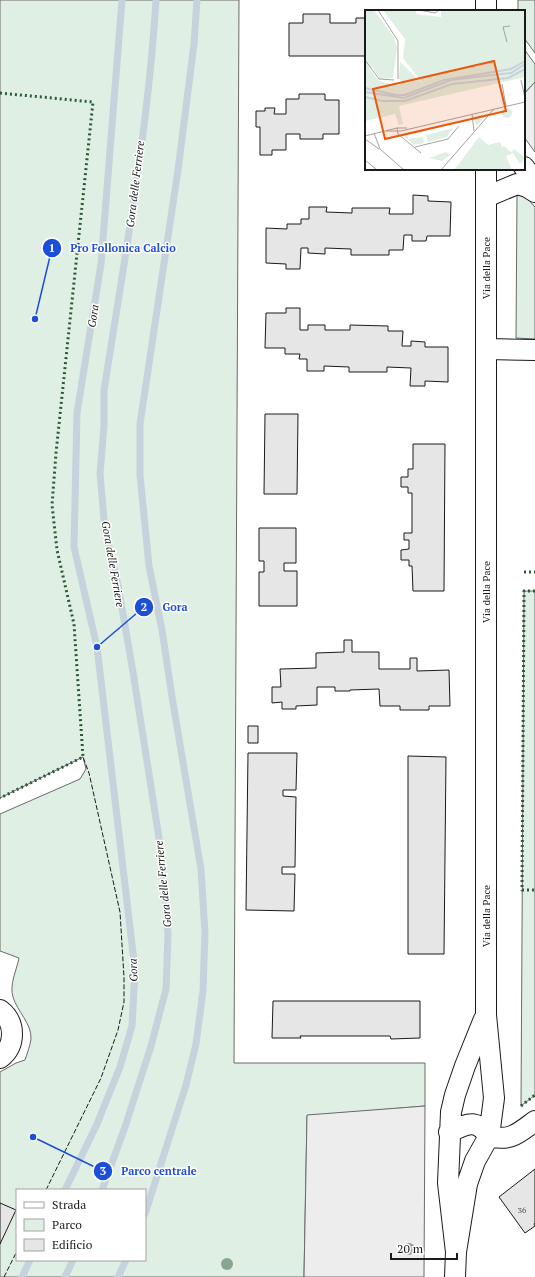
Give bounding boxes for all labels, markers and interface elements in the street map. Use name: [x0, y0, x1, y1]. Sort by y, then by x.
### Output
inset map: [365, 10, 525, 170]
water label: Gora delle Ferriere: [123, 140, 147, 228]
callout: Pro Follonica Calcio: [42, 236, 184, 259]
street label: Via della Pace: [480, 237, 493, 299]
text: 1: [49, 240, 55, 255]
text: Pro Follonica Calcio: [70, 241, 176, 255]
water label: Gora: [84, 303, 102, 329]
water label: Gora delle Ferriere: [99, 520, 127, 608]
street label: Via della Pace: [480, 561, 493, 623]
callout: Gora: [134, 596, 196, 619]
text: 2: [141, 599, 148, 614]
text: Gora: [162, 600, 188, 614]
water label: Gora delle Ferriere: [151, 840, 175, 928]
street label: Via della Pace: [480, 885, 493, 947]
water label: Gora: [126, 958, 140, 982]
callout: Parco centrale: [93, 1160, 205, 1183]
text: 3: [100, 1163, 107, 1178]
text: Parco centrale: [121, 1164, 197, 1178]
legend: [16, 1189, 146, 1261]
text: Strada: [52, 1197, 86, 1212]
house number: 36: [518, 1205, 527, 1215]
text: Parco: [52, 1217, 82, 1232]
scale bar: [391, 1235, 457, 1261]
text: Edificio: [52, 1237, 93, 1252]
text: 20 m: [397, 1241, 424, 1256]

